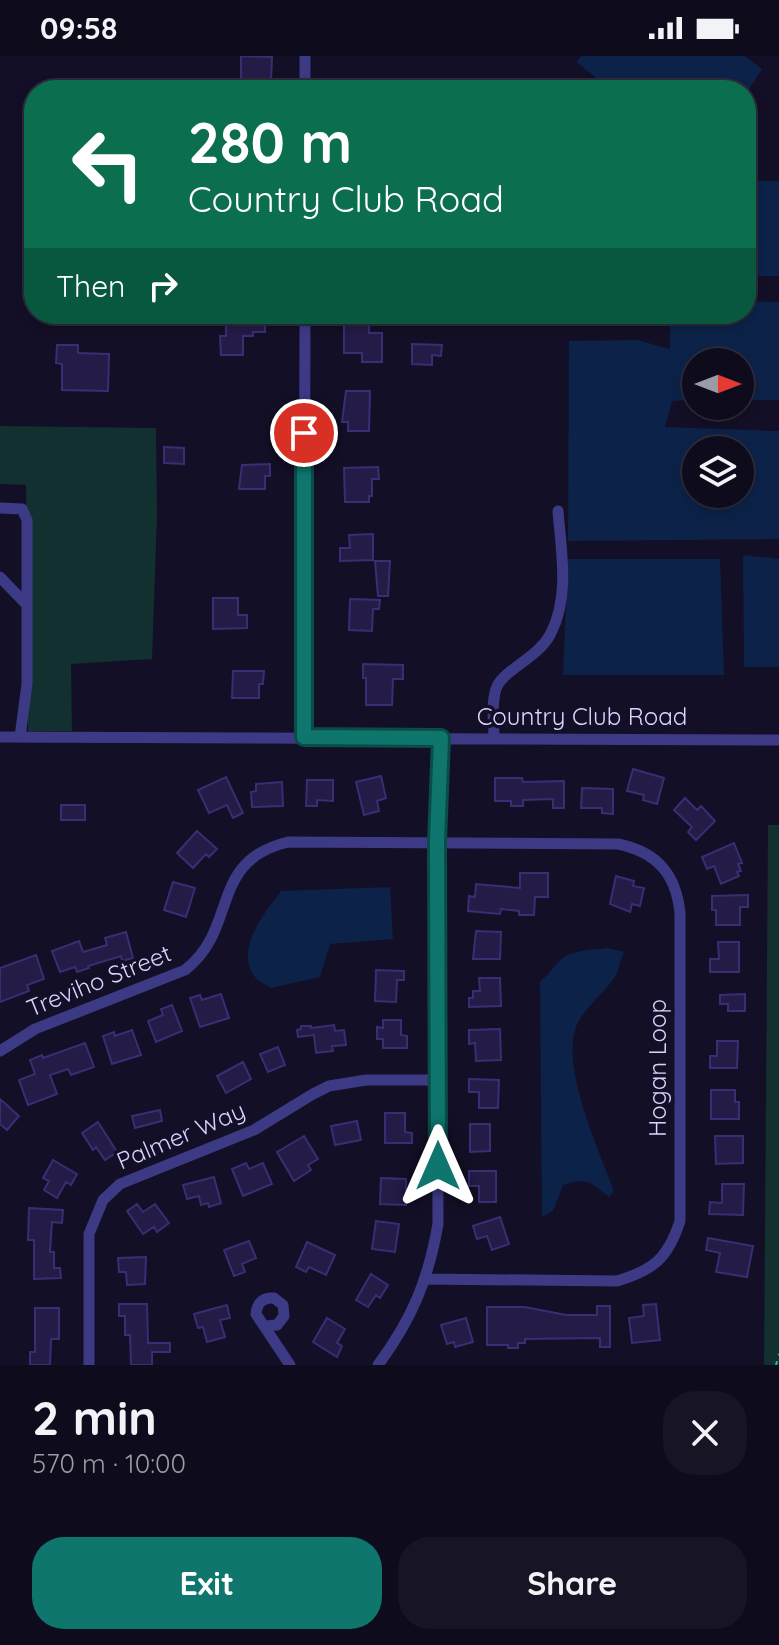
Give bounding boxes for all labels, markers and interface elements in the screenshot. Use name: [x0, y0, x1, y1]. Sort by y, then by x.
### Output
text: 09:58: [40, 9, 117, 47]
text: 280 m: [188, 107, 352, 177]
icon: left: [56, 112, 160, 216]
text: Country Club Road: [188, 176, 504, 221]
icon: right: [141, 264, 185, 308]
text: Then: [56, 267, 125, 305]
north arrow: [682, 348, 754, 420]
map controls: [682, 348, 754, 508]
pin: [270, 399, 338, 467]
icon: arrive: [282, 411, 326, 455]
button: layers: [682, 436, 754, 508]
street label: Country Club Road: [477, 701, 687, 731]
street label: Treviho Street: [22, 937, 175, 1023]
street label: Hogan Loop: [642, 999, 672, 1137]
street label: Palmer Way: [112, 1095, 249, 1176]
position arrow: [396, 1124, 480, 1208]
text: 2 min: [32, 1387, 157, 1447]
button: close: [663, 1391, 747, 1475]
text: 570 m · 10:00: [32, 1447, 186, 1480]
button: Exit: [32, 1537, 382, 1629]
button: Share: [398, 1537, 747, 1629]

